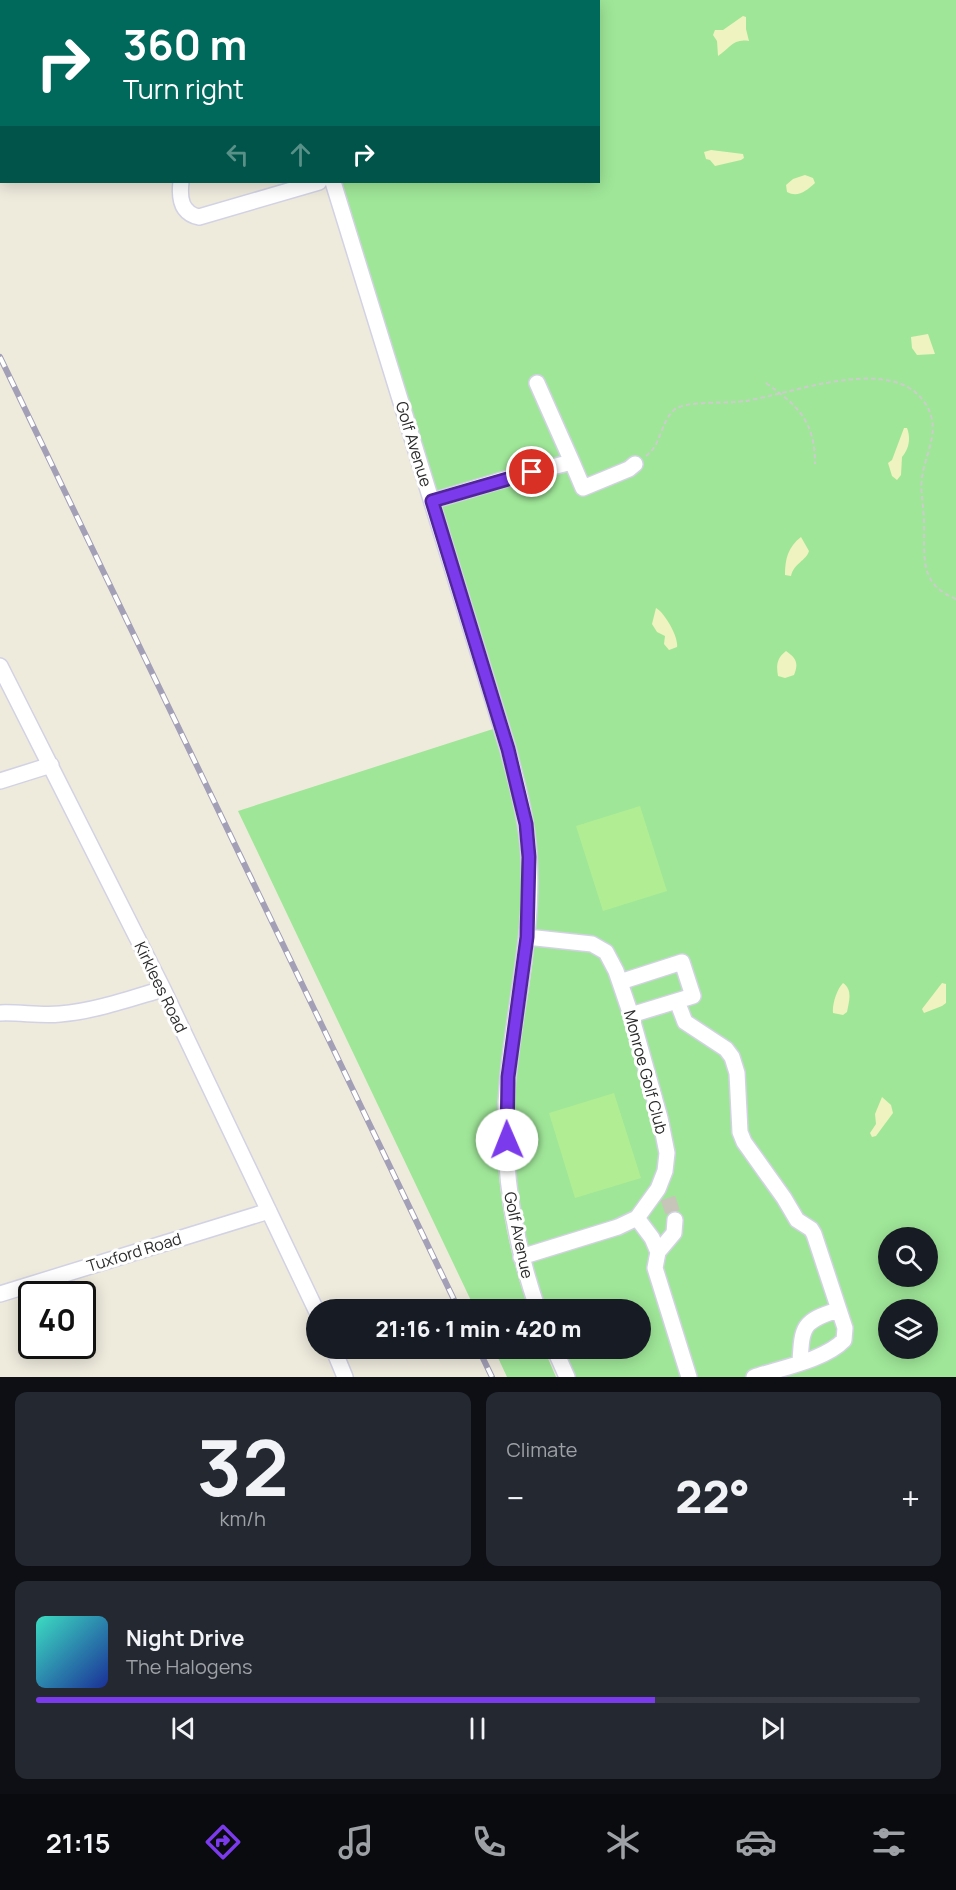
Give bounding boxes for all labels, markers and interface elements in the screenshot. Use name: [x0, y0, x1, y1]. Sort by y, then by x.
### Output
text: 360 m: [123, 15, 247, 73]
icon: right: [24, 24, 102, 102]
text: Turn right: [123, 70, 244, 107]
icon: left: [221, 138, 254, 171]
icon: ahead: [284, 138, 317, 171]
icon: right: [347, 138, 380, 171]
street label: Golf Avenue: [391, 399, 437, 489]
pin: [506, 446, 557, 497]
icon: arrive: [515, 455, 548, 488]
street label: Kirklees Road: [129, 938, 193, 1036]
street label: Monroe Golf Club: [619, 1008, 673, 1136]
position arrow: [475, 1108, 539, 1172]
street label: Golf Avenue: [499, 1190, 539, 1280]
street label: Tuxford Road: [84, 1227, 184, 1277]
map controls: [878, 1227, 938, 1359]
button: search: [878, 1227, 938, 1287]
speed limit sign: 40: [18, 1281, 96, 1359]
button: layers: [878, 1299, 938, 1359]
text: 21:16 · 1 min · 420 m: [376, 1314, 581, 1344]
text: 32: [197, 1413, 289, 1519]
text: Climate: [507, 1436, 578, 1463]
text: 22°: [675, 1465, 750, 1527]
text: −: [507, 1475, 524, 1520]
text: +: [901, 1475, 920, 1520]
text: km/h: [219, 1505, 266, 1532]
text: Night Drive: [126, 1623, 245, 1653]
text: The Halogens: [126, 1653, 252, 1680]
icon: previous: [167, 1712, 200, 1745]
icon: pause: [461, 1712, 494, 1745]
icon: next: [756, 1712, 789, 1745]
icon: directions: [202, 1821, 244, 1863]
icon: music: [335, 1821, 377, 1863]
icon: phone: [468, 1821, 510, 1863]
icon: climate: [602, 1821, 644, 1863]
icon: car: [735, 1821, 777, 1863]
icon: filters: [868, 1821, 910, 1863]
text: 21:15: [46, 1824, 110, 1861]

